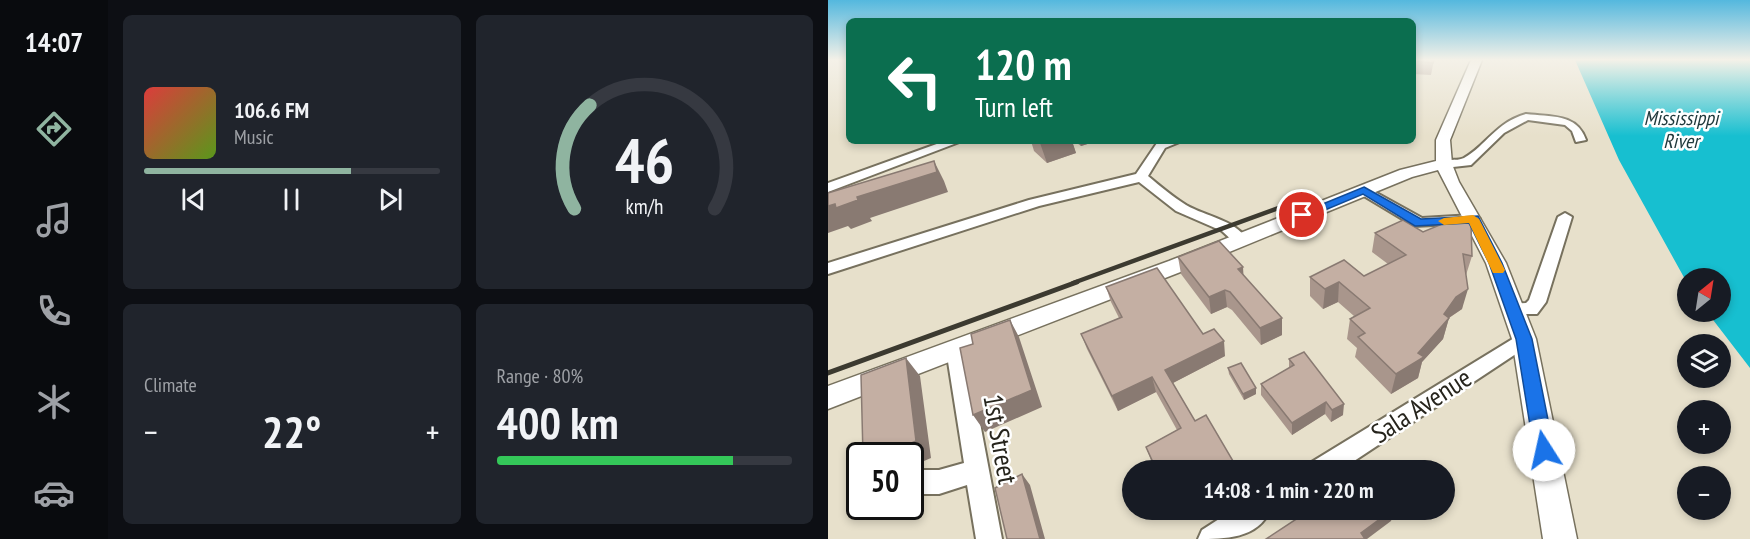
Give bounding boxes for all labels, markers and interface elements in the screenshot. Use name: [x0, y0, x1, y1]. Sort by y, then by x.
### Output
text: 14:07: [25, 25, 83, 59]
text: 120 m: [975, 37, 1072, 92]
icon: left: [876, 42, 954, 120]
text: Turn left: [975, 90, 1053, 124]
text: 106.6 FM: [234, 96, 309, 124]
water label: Mississippi River: [1644, 105, 1721, 154]
icon: directions: [33, 108, 75, 150]
text: 46: [614, 119, 674, 200]
text: Music: [234, 124, 274, 150]
icon: previous: [177, 183, 210, 216]
icon: pause: [275, 183, 308, 216]
icon: next: [374, 183, 407, 216]
pin: [1276, 189, 1327, 240]
text: km/h: [625, 192, 663, 220]
icon: arrive: [1285, 198, 1318, 231]
icon: music: [33, 199, 75, 241]
north arrow: [1677, 268, 1731, 322]
map controls: [1677, 268, 1731, 520]
icon: phone: [33, 290, 75, 332]
button: layers: [1677, 334, 1731, 388]
street label: Sala Avenue: [1364, 360, 1478, 450]
text: Range · 80%: [497, 363, 583, 389]
text: Climate: [144, 372, 197, 398]
icon: climate: [33, 381, 75, 423]
street label: 1st Street: [976, 392, 1026, 487]
text: 400 km: [497, 393, 619, 451]
button: +: [1677, 400, 1731, 454]
text: 22°: [262, 402, 321, 460]
text: −: [144, 410, 158, 453]
text: +: [426, 410, 440, 453]
position arrow: [1512, 418, 1576, 482]
speed limit sign: 50: [846, 442, 924, 520]
button: −: [1677, 466, 1731, 520]
icon: car: [33, 472, 75, 514]
text: 14:08 · 1 min · 220 m: [1203, 476, 1374, 504]

